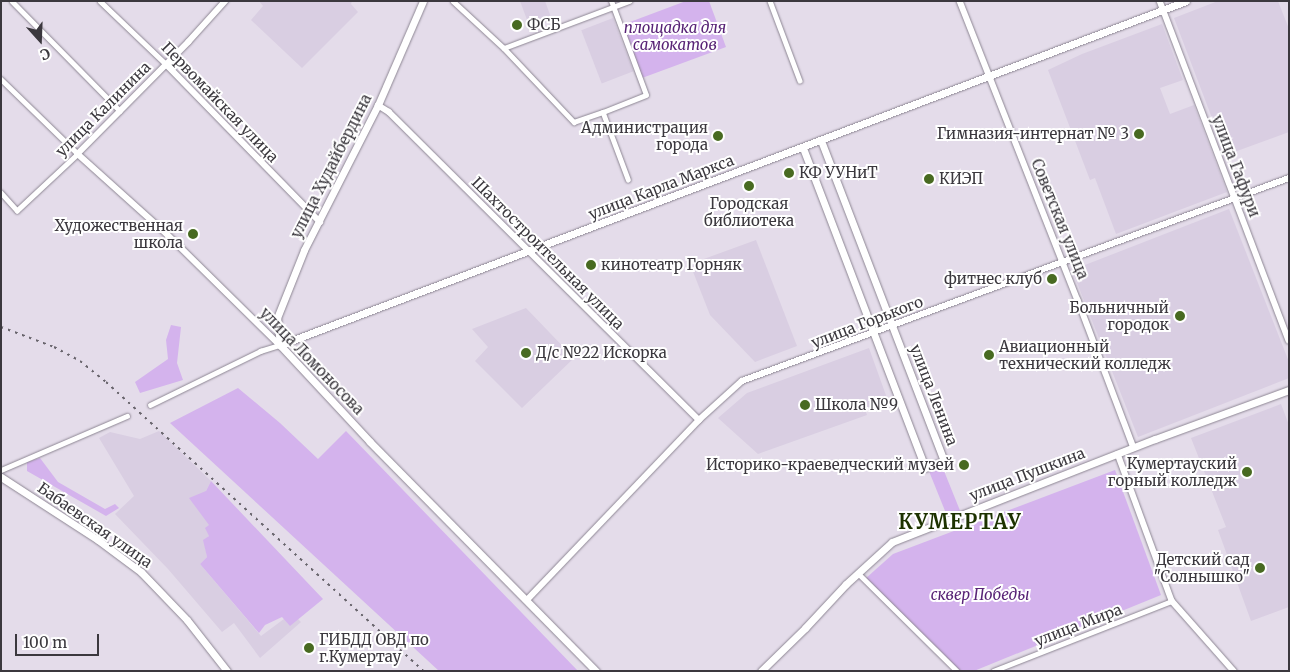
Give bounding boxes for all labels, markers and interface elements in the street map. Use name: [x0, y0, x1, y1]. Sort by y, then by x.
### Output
north arrow: [15, 15, 65, 65]
place label: ФСБ: [527, 16, 561, 34]
park label: площадка для самокатов: [624, 18, 726, 53]
marker: ФСБ: [511, 19, 523, 31]
street label: Первомайская улица: [158, 38, 282, 166]
text: С: [38, 44, 53, 64]
street label: улица Калинина: [52, 58, 154, 160]
street label: улица Худайбердина: [287, 91, 375, 241]
street label: улица Гафури: [1208, 112, 1264, 220]
place label: Администрация города: [581, 118, 708, 153]
place label: Гимназия-интернат № 3: [937, 125, 1129, 143]
marker: Гимназия-интернат № 3: [1133, 128, 1145, 140]
marker: Администрация города: [712, 130, 724, 142]
street label: улица Карла Маркса: [586, 151, 736, 223]
street label: Советская улица: [1028, 156, 1092, 282]
place label: КФ УУНиТ: [799, 164, 878, 182]
marker: КФ УУНиТ: [783, 167, 795, 179]
place label: КИЭП: [939, 170, 983, 188]
street label: Шахтостроительная улица: [468, 173, 628, 333]
marker: КИЭП: [923, 173, 935, 185]
marker: Городская библиотека: [743, 180, 755, 192]
place label: Городская библиотека: [704, 194, 794, 229]
place label: Художественная школа: [54, 216, 183, 251]
marker: Художественная школа: [187, 228, 199, 240]
place label: кинотеатр Горняк: [601, 256, 742, 274]
marker: кинотеатр Горняк: [585, 259, 597, 271]
place label: фитнес клуб: [944, 270, 1042, 288]
marker: фитнес клуб: [1046, 273, 1058, 285]
street label: улица Горького: [809, 292, 925, 352]
place label: Больничный городок: [1069, 298, 1169, 333]
street label: улица Ломоносова: [256, 304, 368, 418]
marker: Больничный городок: [1173, 309, 1187, 323]
place label: Авиационный технический колледж: [999, 337, 1171, 372]
street label: улица Ленина: [906, 342, 962, 448]
place label: Д/с №22 Искорка: [536, 344, 667, 362]
marker: Д/с №22 Искорка: [520, 347, 532, 359]
marker: Авиационный технический колледж: [983, 349, 995, 361]
place label: Школа №9: [815, 396, 898, 414]
marker: Школа №9: [799, 399, 811, 411]
street label: улица Пушкина: [967, 444, 1087, 504]
place label: Кумертауский горный колледж: [1108, 454, 1237, 489]
place label: Историко-краеведческий музей: [706, 456, 954, 474]
marker: Историко-краеведческий музей: [958, 459, 970, 471]
marker: Кумертауский горный колледж: [1241, 466, 1253, 478]
street label: Бабаевская улица: [34, 479, 156, 571]
district label: КУМЕРТАУ: [897, 509, 1023, 533]
place label: Детский сад "Солнышко": [1154, 550, 1250, 585]
marker: Детский сад "Солнышко": [1254, 562, 1266, 574]
park label: сквер Победы: [931, 586, 1029, 604]
street label: улица Мира: [1032, 600, 1124, 650]
scale bar: [18, 624, 101, 656]
place label: ГИБДД ОВД по г.Кумертау: [319, 630, 429, 665]
text: 100 m: [23, 633, 67, 652]
marker: ГИБДД ОВД по г.Кумертау: [303, 642, 315, 654]

